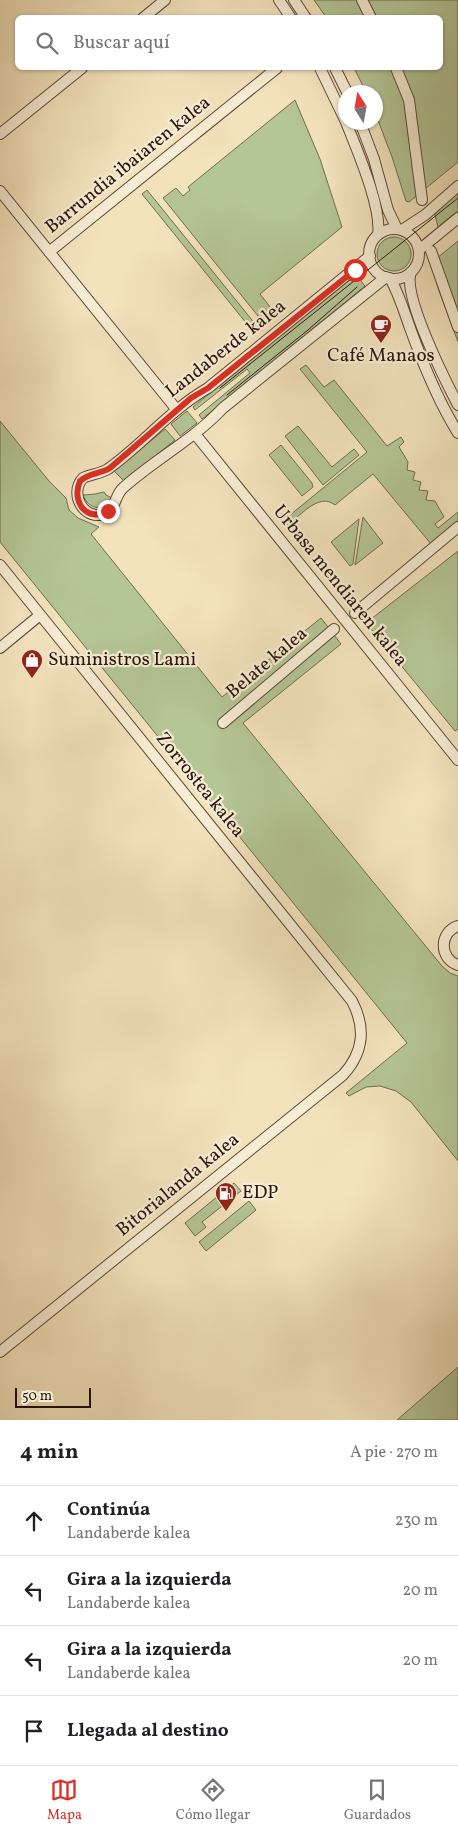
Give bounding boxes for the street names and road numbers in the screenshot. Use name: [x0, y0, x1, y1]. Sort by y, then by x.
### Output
street label: Barrundia ibaiaren kalea: [40, 90, 216, 240]
street label: Landaberde kalea: [160, 294, 292, 404]
street label: Urbasa mendiaren kalea: [267, 500, 413, 672]
street label: Belate kalea: [221, 621, 313, 705]
street label: Zorrostea kalea: [149, 727, 251, 843]
street label: Bitorialanda kalea: [111, 1127, 245, 1243]

